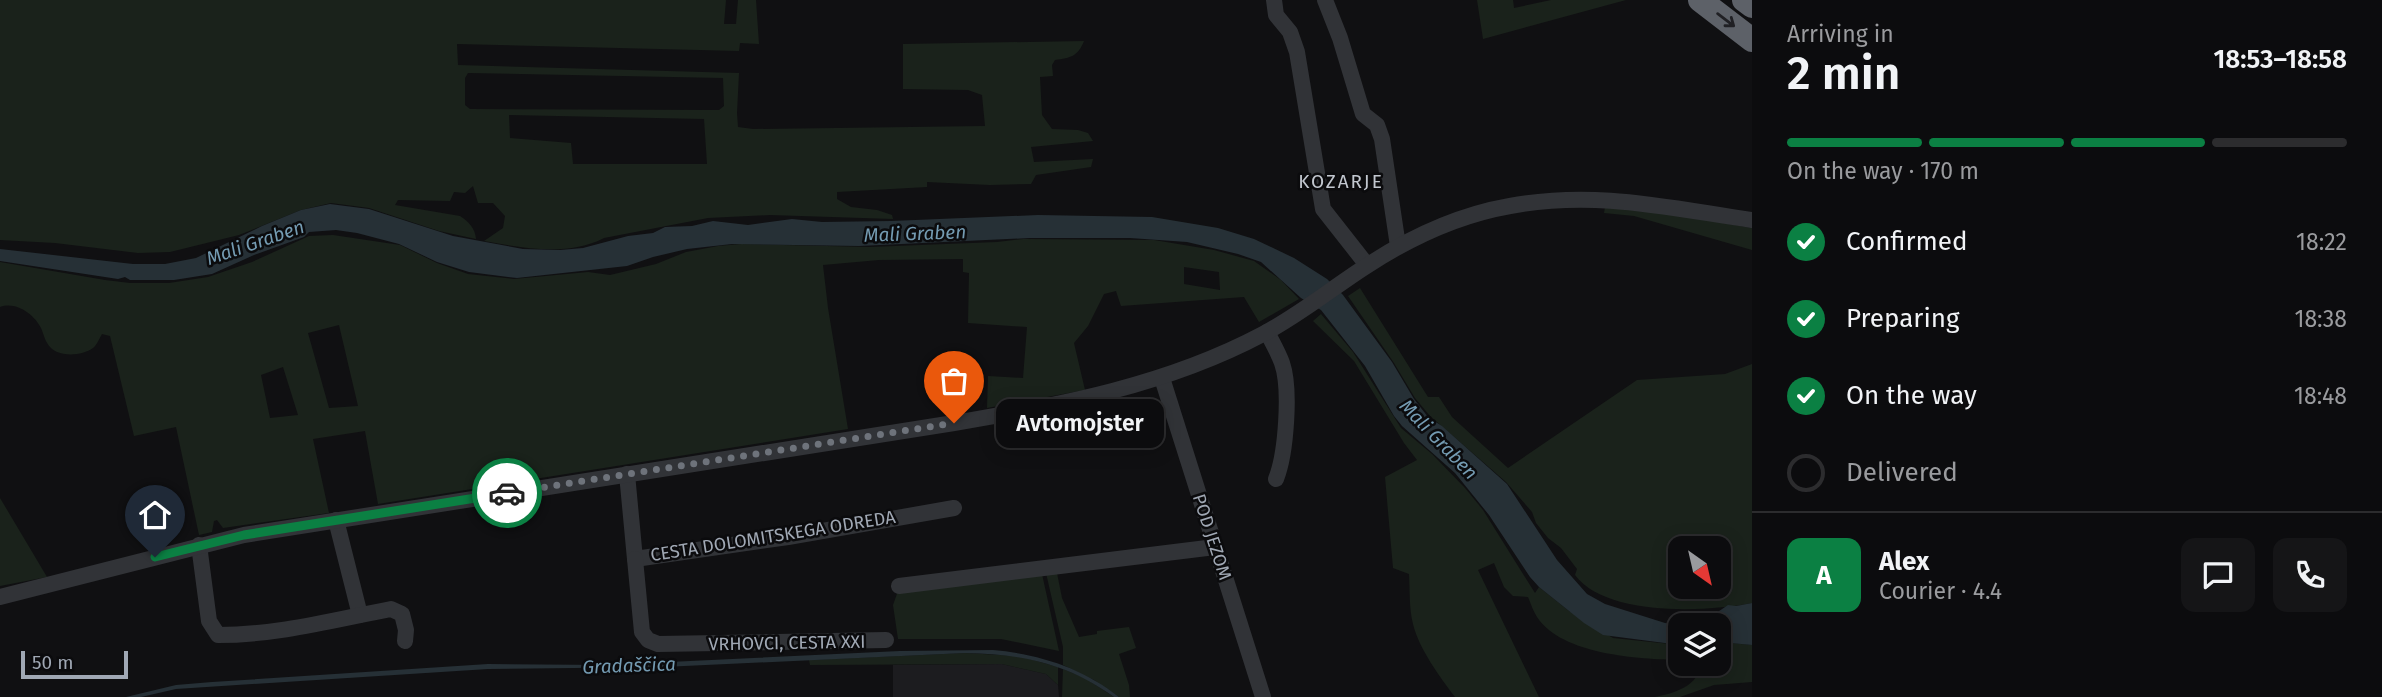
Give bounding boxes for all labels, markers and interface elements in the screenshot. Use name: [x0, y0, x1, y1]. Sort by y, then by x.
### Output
one-way arrow: [1716, 13, 1735, 27]
text: Arriving in: [1787, 20, 1894, 48]
text: 18:53–18:58: [2213, 44, 2347, 75]
text: 2 min: [1787, 46, 1900, 101]
text: On the way · 170 m: [1787, 157, 1979, 185]
district label: KOZARJE: [1298, 170, 1384, 193]
water label: Mali Graben: [203, 215, 307, 270]
water label: Mali Graben: [863, 220, 967, 247]
icon: check: [1787, 223, 1825, 261]
text: Confirmed: [1846, 226, 1967, 257]
text: 18:22: [2296, 228, 2347, 256]
icon: check: [1787, 300, 1825, 338]
text: Preparing: [1846, 303, 1959, 334]
text: 18:38: [2294, 305, 2347, 333]
pin: [924, 351, 984, 423]
icon: bag: [935, 362, 973, 400]
icon: check: [1787, 377, 1825, 415]
text: On the way: [1846, 380, 1977, 411]
text: 18:48: [2294, 382, 2347, 410]
water label: Mali Graben: [1395, 395, 1482, 484]
callout: Avtomojster: [996, 398, 1164, 448]
text: Avtomojster: [1016, 409, 1144, 437]
text: Delivered: [1846, 457, 1958, 488]
courier: [472, 458, 542, 528]
icon: car: [488, 474, 526, 512]
pin: [125, 485, 185, 557]
street label: POD JEZOM: [1188, 491, 1236, 583]
icon: home: [136, 496, 174, 534]
street label: CESTA DOLOMITSKEGA ODREDA: [649, 506, 898, 566]
north arrow: [1668, 536, 1731, 598]
map controls: [1668, 536, 1731, 676]
button: chat: [2181, 538, 2255, 612]
button: phone: [2273, 538, 2347, 612]
text: Alex: [1879, 546, 1929, 577]
text: A: [1816, 560, 1832, 591]
text: Courier · 4.4: [1879, 577, 2002, 605]
button: layers: [1668, 613, 1731, 676]
street label: VRHOVCI, CESTA XXI: [708, 631, 866, 655]
scale bar: [21, 648, 128, 680]
text: 50 m: [32, 651, 73, 674]
water label: Gradaščica: [582, 652, 676, 679]

